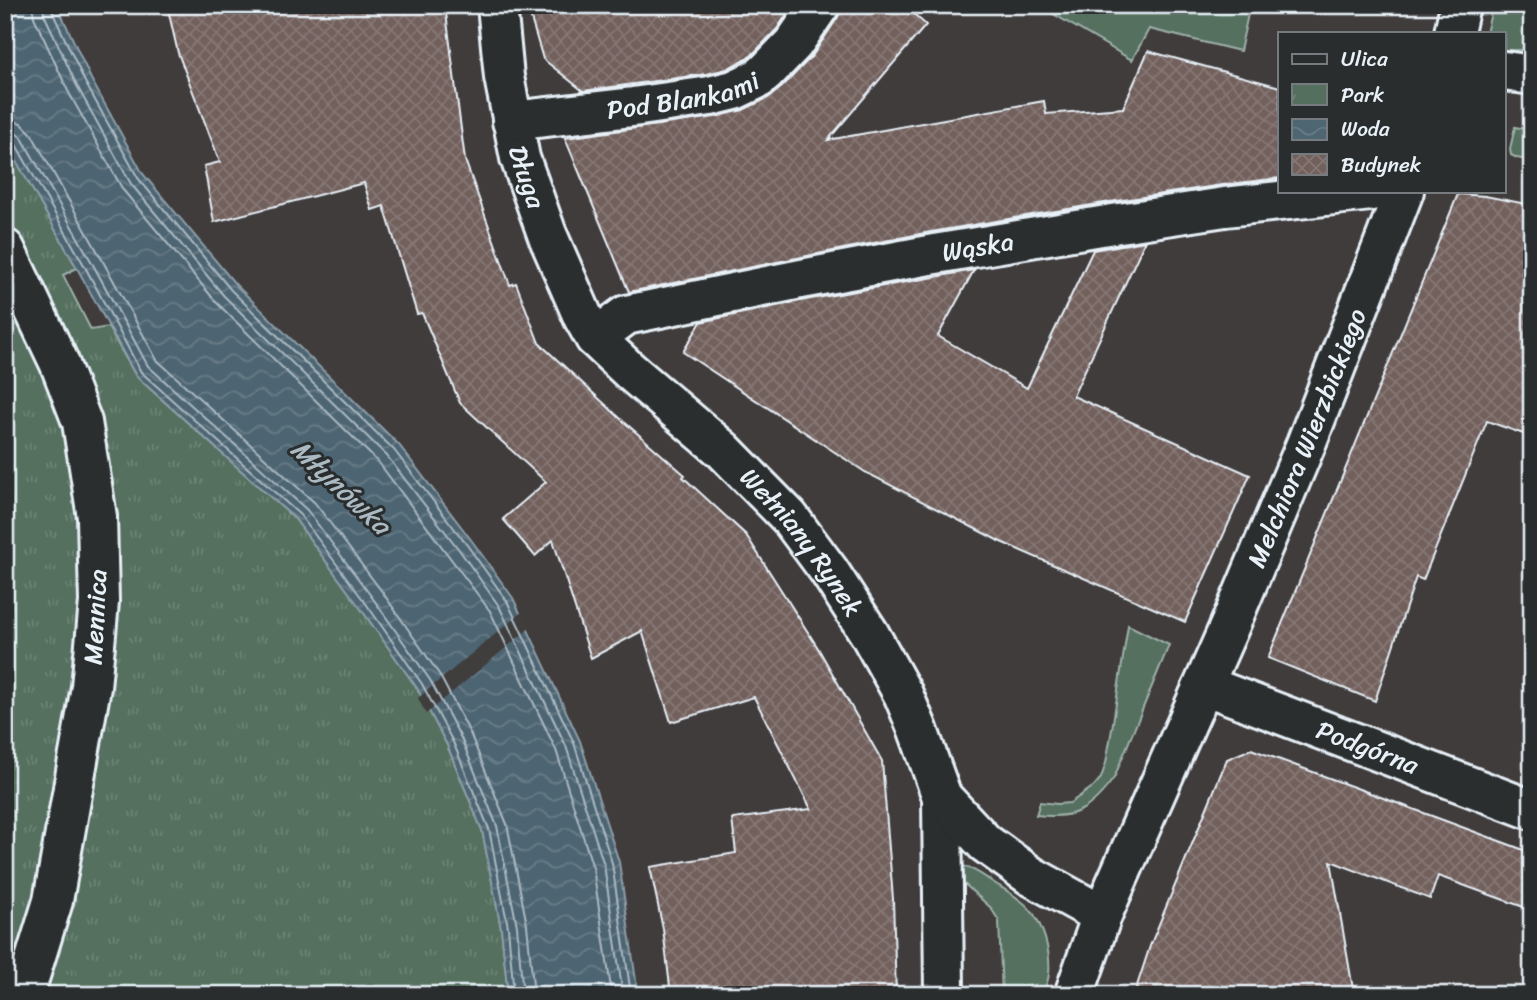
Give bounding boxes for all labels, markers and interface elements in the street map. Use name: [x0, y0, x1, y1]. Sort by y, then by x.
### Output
legend: [1278, 32, 1506, 192]
text: Ulica: [1341, 40, 1388, 78]
street label: Pod Blankami: [604, 58, 768, 133]
text: Park: [1341, 76, 1384, 114]
text: Woda: [1341, 110, 1390, 148]
street label: Długa: [495, 142, 559, 216]
text: Budynek: [1341, 146, 1422, 184]
street label: Wąska: [939, 218, 1017, 275]
street label: Melchiora Wierzbickiego: [1234, 301, 1380, 575]
water label: Młynówka: [279, 427, 405, 549]
street label: Wełniany Rynek: [729, 456, 876, 626]
street label: Mennica: [70, 568, 120, 666]
street label: Podgórna: [1309, 707, 1427, 788]

